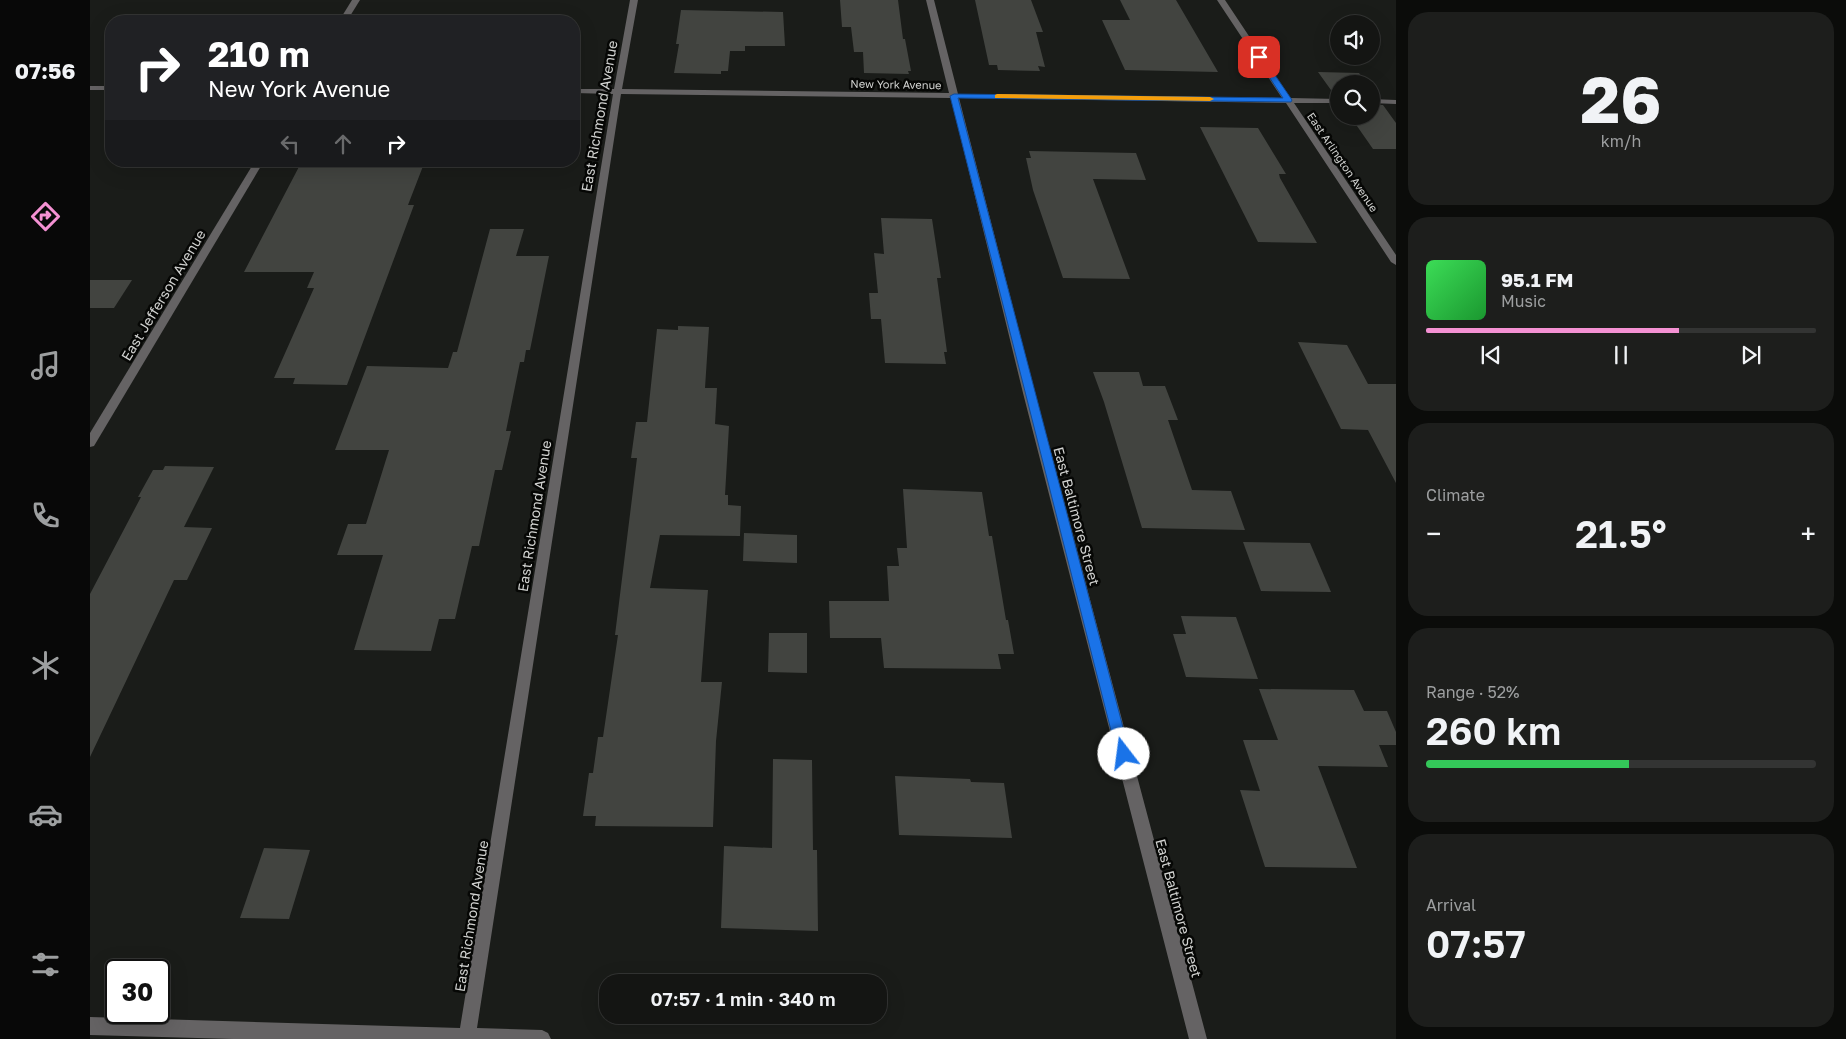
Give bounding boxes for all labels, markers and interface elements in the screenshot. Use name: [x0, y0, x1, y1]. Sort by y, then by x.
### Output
map controls: [1330, 15, 1380, 125]
button: sound: [1330, 15, 1380, 65]
text: 210 m: [208, 33, 310, 75]
icon: right: [125, 35, 190, 100]
pin: [1238, 36, 1280, 78]
street label: East Richmond Avenue: [577, 39, 621, 193]
icon: arrive: [1245, 43, 1273, 71]
text: 07:56: [15, 57, 75, 84]
text: 26: [1581, 59, 1661, 137]
text: New York Avenue: [208, 75, 390, 102]
button: search: [1330, 75, 1380, 125]
street label: New York Avenue: [850, 77, 942, 91]
street label: East Arlington Avenue: [1305, 110, 1381, 214]
icon: left: [276, 130, 304, 158]
icon: ahead: [329, 130, 357, 158]
icon: right: [382, 130, 410, 158]
text: km/h: [1601, 131, 1641, 151]
icon: directions: [28, 199, 63, 234]
street label: East Jefferson Avenue: [117, 226, 209, 364]
text: 95.1 FM: [1501, 268, 1574, 291]
text: Music: [1501, 291, 1546, 311]
icon: previous: [1477, 341, 1505, 369]
icon: pause: [1607, 341, 1635, 369]
icon: next: [1737, 341, 1765, 369]
icon: music: [28, 348, 63, 383]
street label: East Richmond Avenue: [514, 439, 554, 593]
street label: East Baltimore Street: [1050, 445, 1104, 587]
text: Climate: [1426, 485, 1485, 505]
icon: phone: [28, 498, 63, 533]
text: 21.5°: [1575, 511, 1667, 556]
text: −: [1426, 517, 1441, 550]
text: +: [1801, 517, 1816, 550]
icon: climate: [28, 648, 63, 683]
text: Range · 52%: [1426, 682, 1520, 702]
text: 260 km: [1426, 708, 1561, 753]
position arrow: [1097, 727, 1149, 779]
icon: car: [28, 797, 63, 832]
street label: East Baltimore Street: [1152, 837, 1206, 979]
street label: East Richmond Avenue: [451, 839, 491, 993]
text: Arrival: [1426, 895, 1476, 915]
text: 07:57: [1426, 921, 1526, 966]
icon: filters: [28, 947, 63, 982]
speed limit sign: 30: [105, 959, 170, 1024]
text: 07:57 · 1 min · 340 m: [650, 987, 836, 1010]

